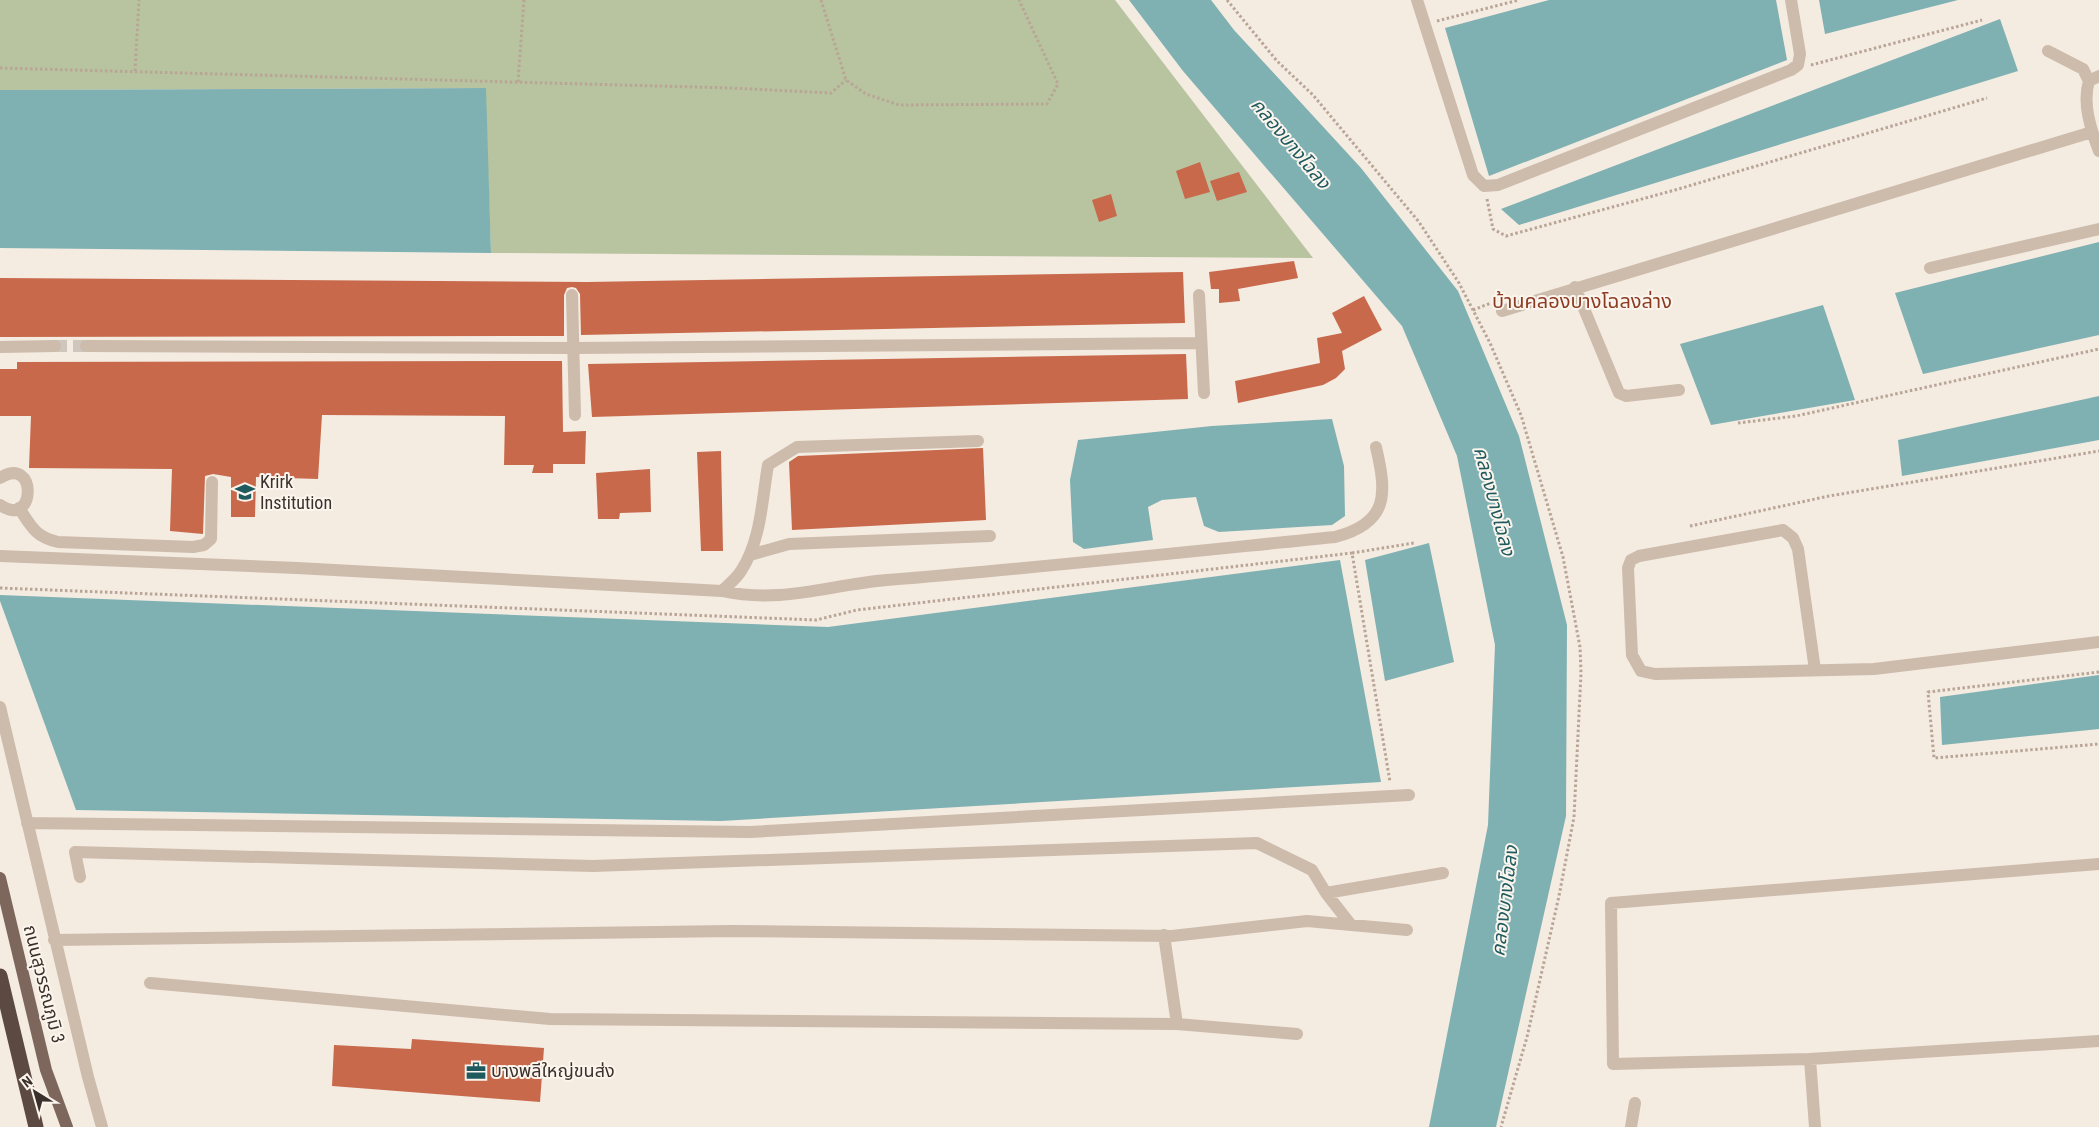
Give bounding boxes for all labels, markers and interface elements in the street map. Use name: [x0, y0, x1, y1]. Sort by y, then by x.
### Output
water label: คลองบางโฉลง: [1246, 93, 1336, 194]
district label: บ้านคลองบางโฉลงล่าง: [1492, 289, 1672, 313]
water label: คลองบางโฉลง: [1469, 444, 1520, 559]
place label: Krirk Institution: [260, 471, 332, 513]
school or university icon: Krirk Institution: [234, 481, 256, 503]
water label: คลองบางโฉลง: [1486, 844, 1523, 958]
street label: ถนนสุวรรณภูมิ 3: [18, 923, 69, 1046]
office icon: บางพลีใหญ่ขนส่ง: [465, 1060, 487, 1082]
place label: บางพลีใหญ่ขนส่ง: [491, 1060, 615, 1081]
north arrow: [10, 1067, 60, 1117]
text: N: [19, 1073, 35, 1091]

